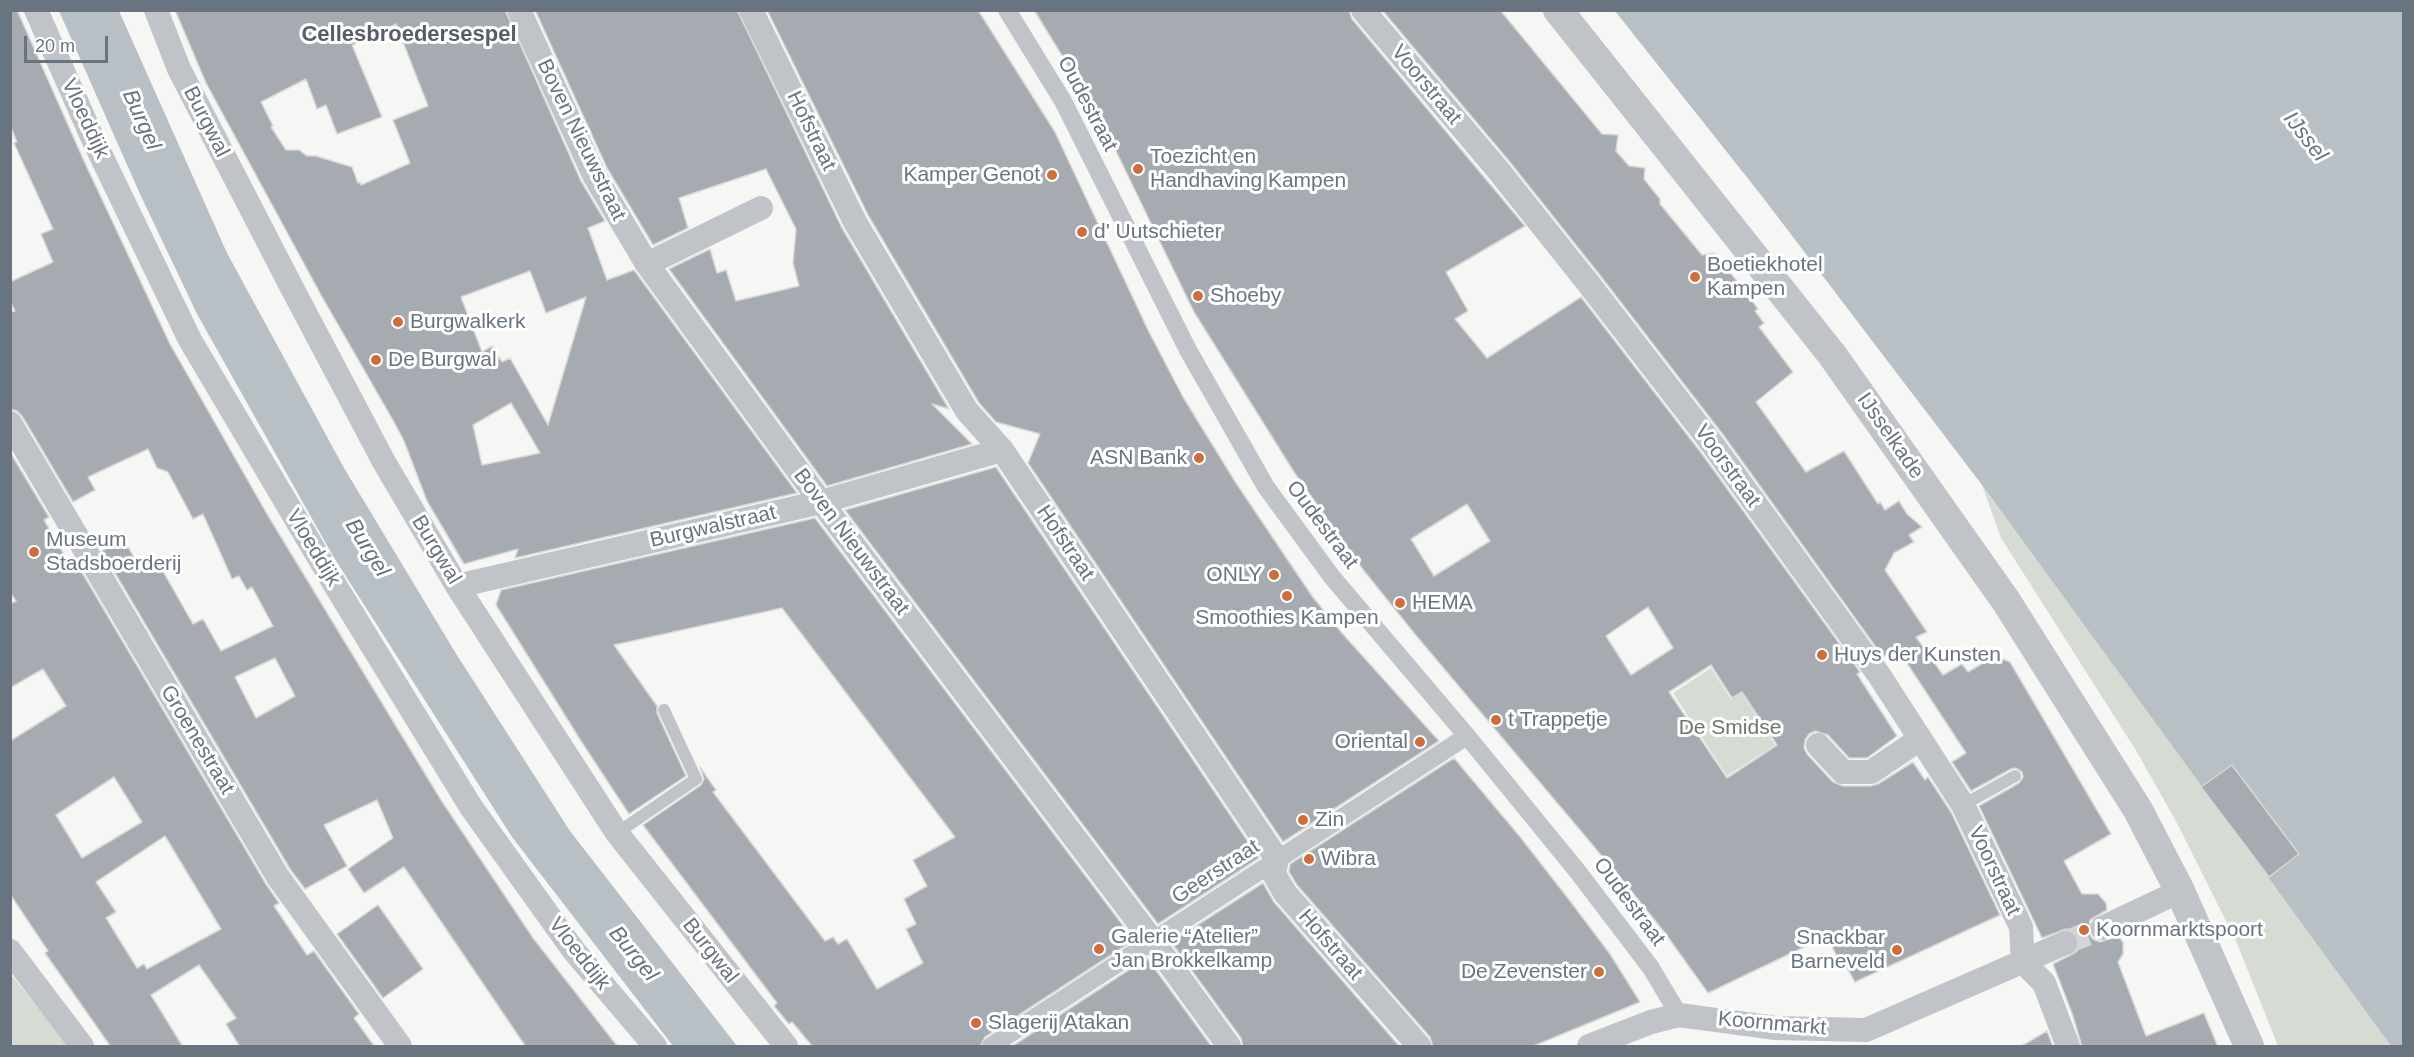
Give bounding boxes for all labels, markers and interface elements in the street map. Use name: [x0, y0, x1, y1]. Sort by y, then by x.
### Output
district label: Cellesbroedersespel: [301, 22, 517, 48]
scale bar: [27, 24, 111, 62]
text: 20 m: [35, 36, 75, 56]
street label: Voorstraat: [1386, 40, 1466, 130]
street label: Oudestraat: [1051, 52, 1123, 156]
street label: Boven Nieuwstraat: [531, 55, 631, 225]
street label: Vloeddijk: [56, 75, 114, 163]
street label: Burgwal: [178, 82, 234, 162]
water label: Burgel: [116, 86, 166, 154]
street label: Hofstraat: [781, 87, 841, 175]
water label: IJssel: [2277, 107, 2333, 167]
place label: Toezicht en Handhaving Kampen: [1150, 144, 1346, 194]
place label: Kamper Genot: [903, 162, 1040, 188]
marker: Toezicht en Handhaving Kampen: [1131, 162, 1145, 176]
marker: Kamper Genot: [1045, 168, 1059, 182]
place label: d' Uutschieter: [1094, 219, 1222, 245]
marker: d' Uutschieter: [1075, 225, 1089, 239]
place label: Boetiekhotel Kampen: [1707, 252, 1823, 302]
marker: Boetiekhotel Kampen: [1688, 270, 1702, 284]
place label: Shoeby: [1210, 283, 1281, 309]
marker: Shoeby: [1191, 289, 1205, 303]
place label: Burgwalkerk: [410, 309, 526, 335]
marker: Burgwalkerk: [391, 315, 405, 329]
place label: De Burgwal: [388, 347, 497, 373]
marker: De Burgwal: [369, 353, 383, 367]
street label: IJsselkade: [1851, 388, 1929, 484]
street label: Voorstraat: [1689, 420, 1765, 512]
place label: ASN Bank: [1090, 445, 1187, 471]
marker: ASN Bank: [1192, 451, 1206, 465]
street label: Boven Nieuwstraat: [788, 464, 914, 620]
street label: Oudestraat: [1281, 476, 1363, 574]
street label: Burgwalstraat: [648, 500, 778, 554]
street label: Hofstraat: [1031, 501, 1099, 585]
street label: Vloeddijk: [280, 505, 346, 591]
street label: Burgwal: [406, 511, 466, 589]
water label: Burgel: [339, 514, 395, 582]
place label: Museum Stadsboerderij: [46, 527, 181, 577]
marker: Museum Stadsboerderij: [27, 545, 41, 559]
place label: ONLY: [1206, 562, 1262, 588]
marker: ONLY: [1267, 568, 1281, 582]
marker: Smoothies Kampen: [1280, 589, 1294, 603]
place label: HEMA: [1412, 590, 1473, 616]
marker: HEMA: [1393, 596, 1407, 610]
place label: Smoothies Kampen: [1195, 605, 1379, 631]
place label: Huys der Kunsten: [1834, 642, 2001, 668]
marker: Huys der Kunsten: [1815, 648, 1829, 662]
street label: Groenestraat: [155, 681, 239, 799]
place label: t Trappetje: [1508, 707, 1608, 733]
marker: t Trappetje: [1489, 713, 1503, 727]
park label: De Smidse: [1679, 715, 1781, 741]
place label: Oriental: [1334, 729, 1408, 755]
marker: Oriental: [1413, 735, 1427, 749]
place label: Zin: [1315, 807, 1344, 833]
marker: Zin: [1296, 813, 1310, 827]
street label: Voorstraat: [1962, 822, 2026, 920]
street label: Geerstraat: [1168, 834, 1264, 910]
place label: Wibra: [1321, 846, 1376, 872]
marker: Wibra: [1302, 852, 1316, 866]
street label: Oudestraat: [1588, 853, 1670, 951]
street label: Hofstraat: [1293, 905, 1367, 985]
street label: Vloeddijk: [543, 913, 615, 995]
street label: Burgwal: [677, 913, 743, 989]
place label: Koornmarktspoort: [2096, 917, 2263, 943]
water label: Burgel: [603, 921, 663, 987]
marker: Koornmarktspoort: [2077, 923, 2091, 937]
place label: Galerie “Atelier” Jan Brokkelkamp: [1111, 924, 1272, 974]
place label: Snackbar Barneveld: [1790, 925, 1885, 975]
marker: Galerie “Atelier” Jan Brokkelkamp: [1092, 942, 1106, 956]
marker: Snackbar Barneveld: [1890, 943, 1904, 957]
place label: De Zevenster: [1461, 959, 1587, 985]
marker: De Zevenster: [1592, 965, 1606, 979]
street label: Koornmarkt: [1717, 1007, 1827, 1041]
place label: Slagerij Atakan: [988, 1010, 1129, 1036]
marker: Slagerij Atakan: [969, 1016, 983, 1030]

